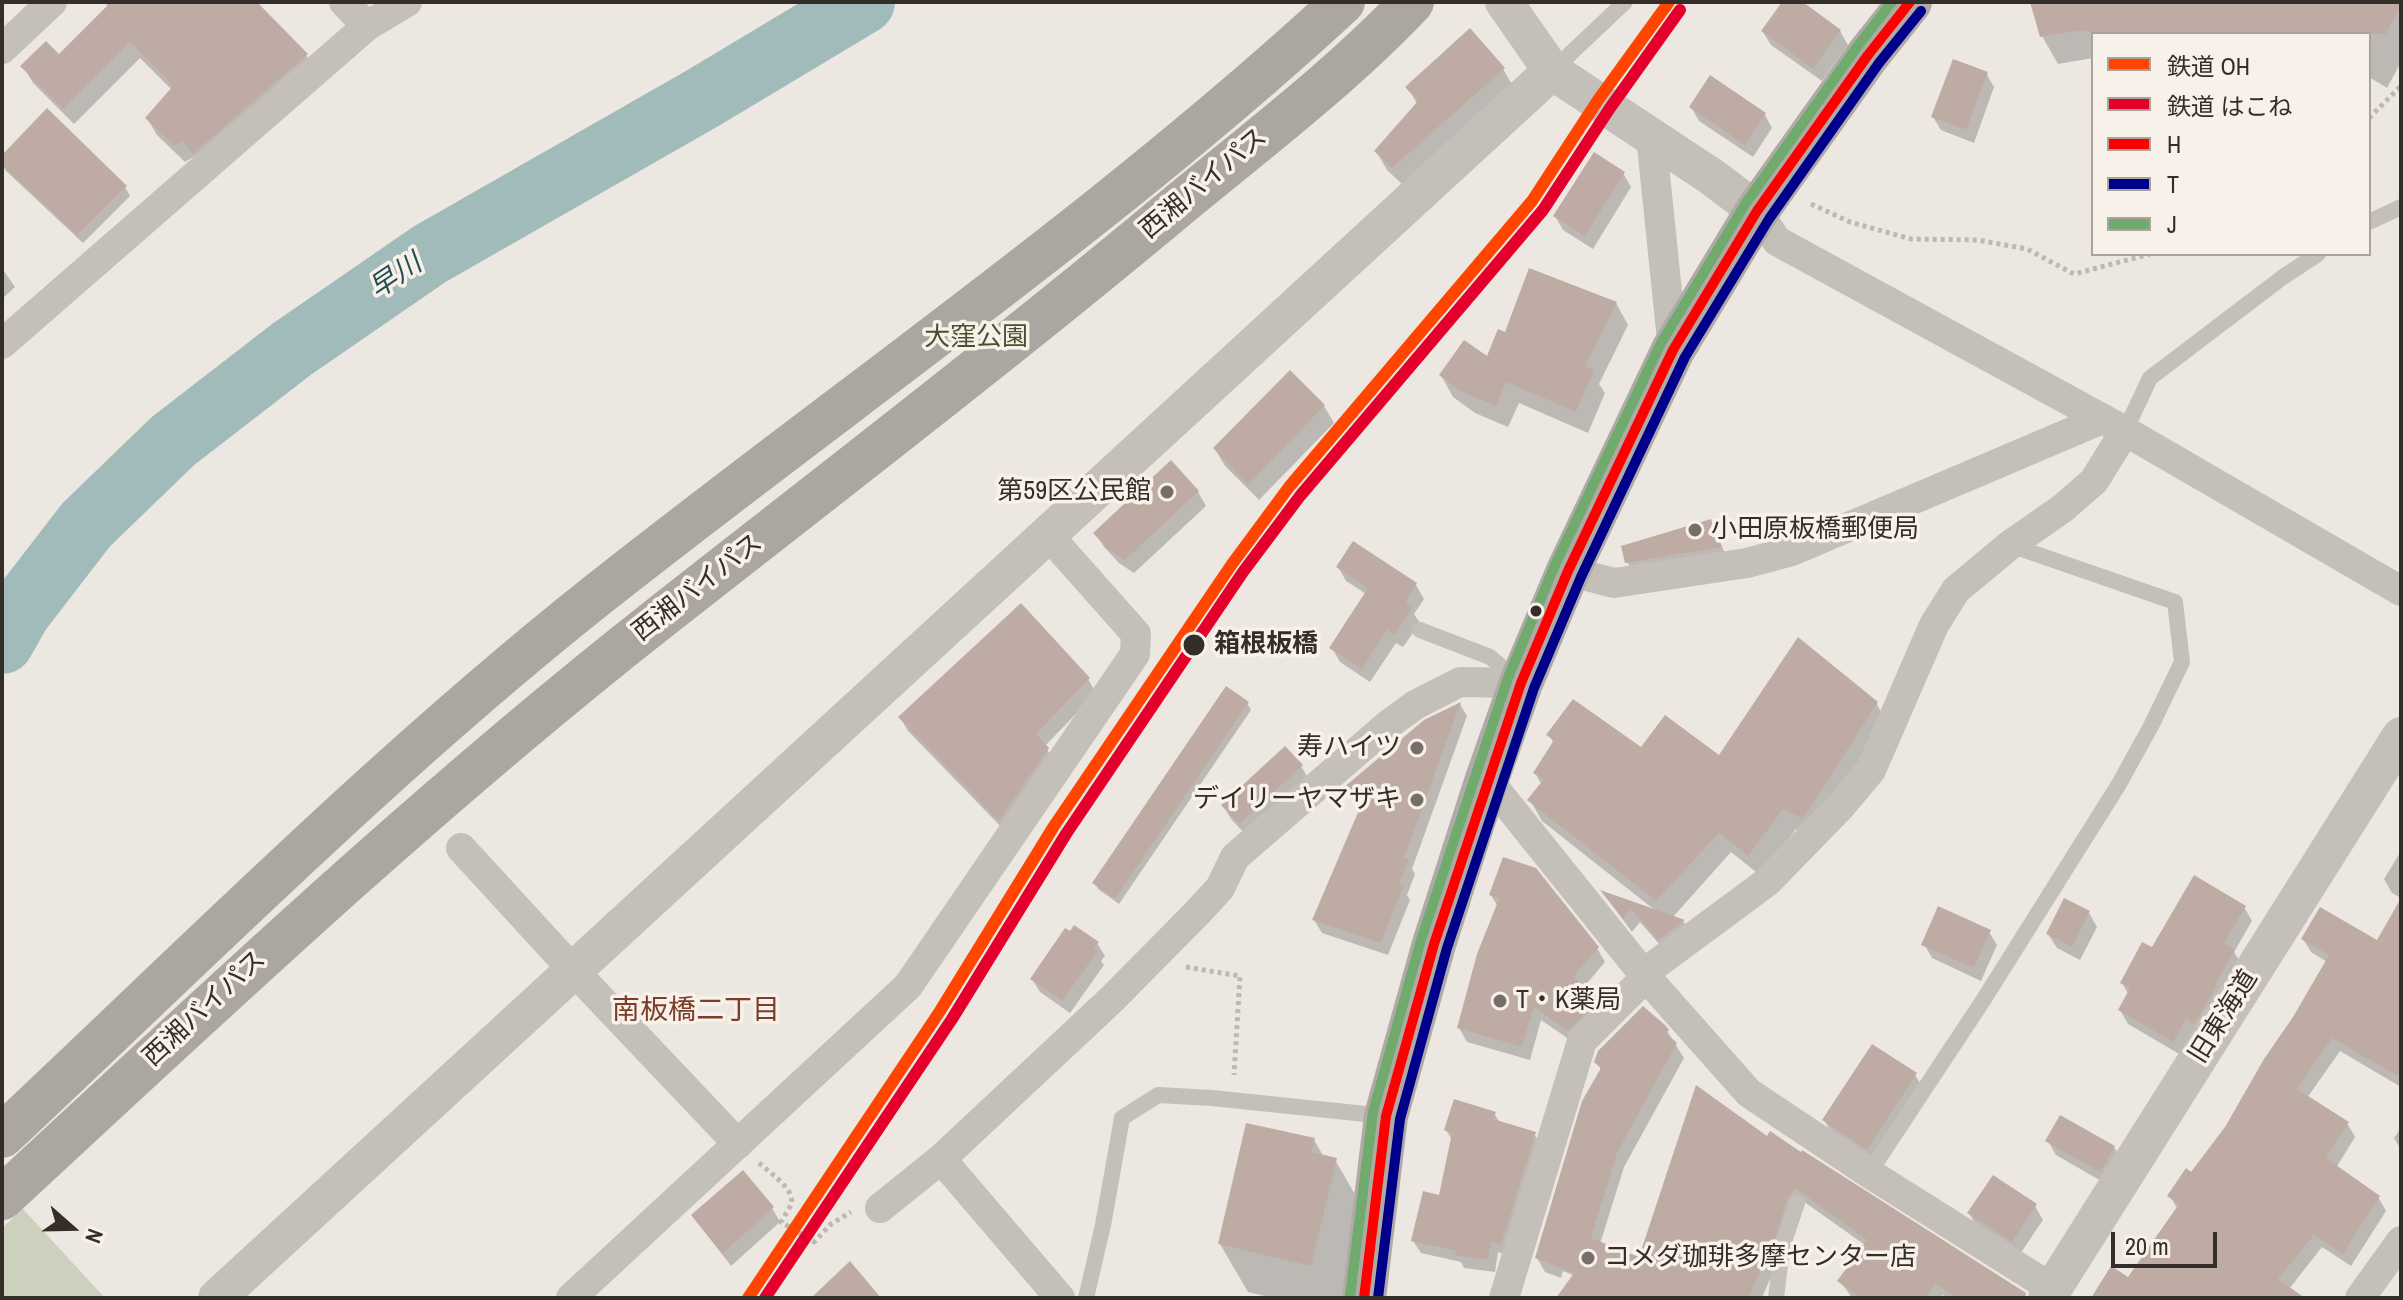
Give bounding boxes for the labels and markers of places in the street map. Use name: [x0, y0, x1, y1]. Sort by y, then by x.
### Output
place label: 第59区公民館: [997, 476, 1151, 508]
marker: 第59区公民館: [1158, 483, 1176, 501]
place label: 小田原板橋郵便局: [1711, 514, 1919, 546]
marker: 小田原板橋郵便局: [1686, 521, 1704, 539]
unlabelled marker: [1528, 603, 1544, 619]
place label: 箱根板橋: [1214, 629, 1318, 661]
marker: 箱根板橋: [1181, 632, 1207, 658]
place label: 寿ハイツ: [1297, 732, 1401, 764]
marker: 寿ハイツ: [1408, 739, 1426, 757]
place label: デイリーヤマザキ: [1193, 784, 1401, 816]
marker: デイリーヤマザキ: [1408, 791, 1426, 809]
place label: T・K薬局: [1516, 985, 1621, 1017]
marker: T・K薬局: [1491, 992, 1509, 1010]
place label: コメダ珈琲多摩センター店: [1604, 1242, 1916, 1274]
marker: コメダ珈琲多摩センター店: [1579, 1249, 1597, 1267]

